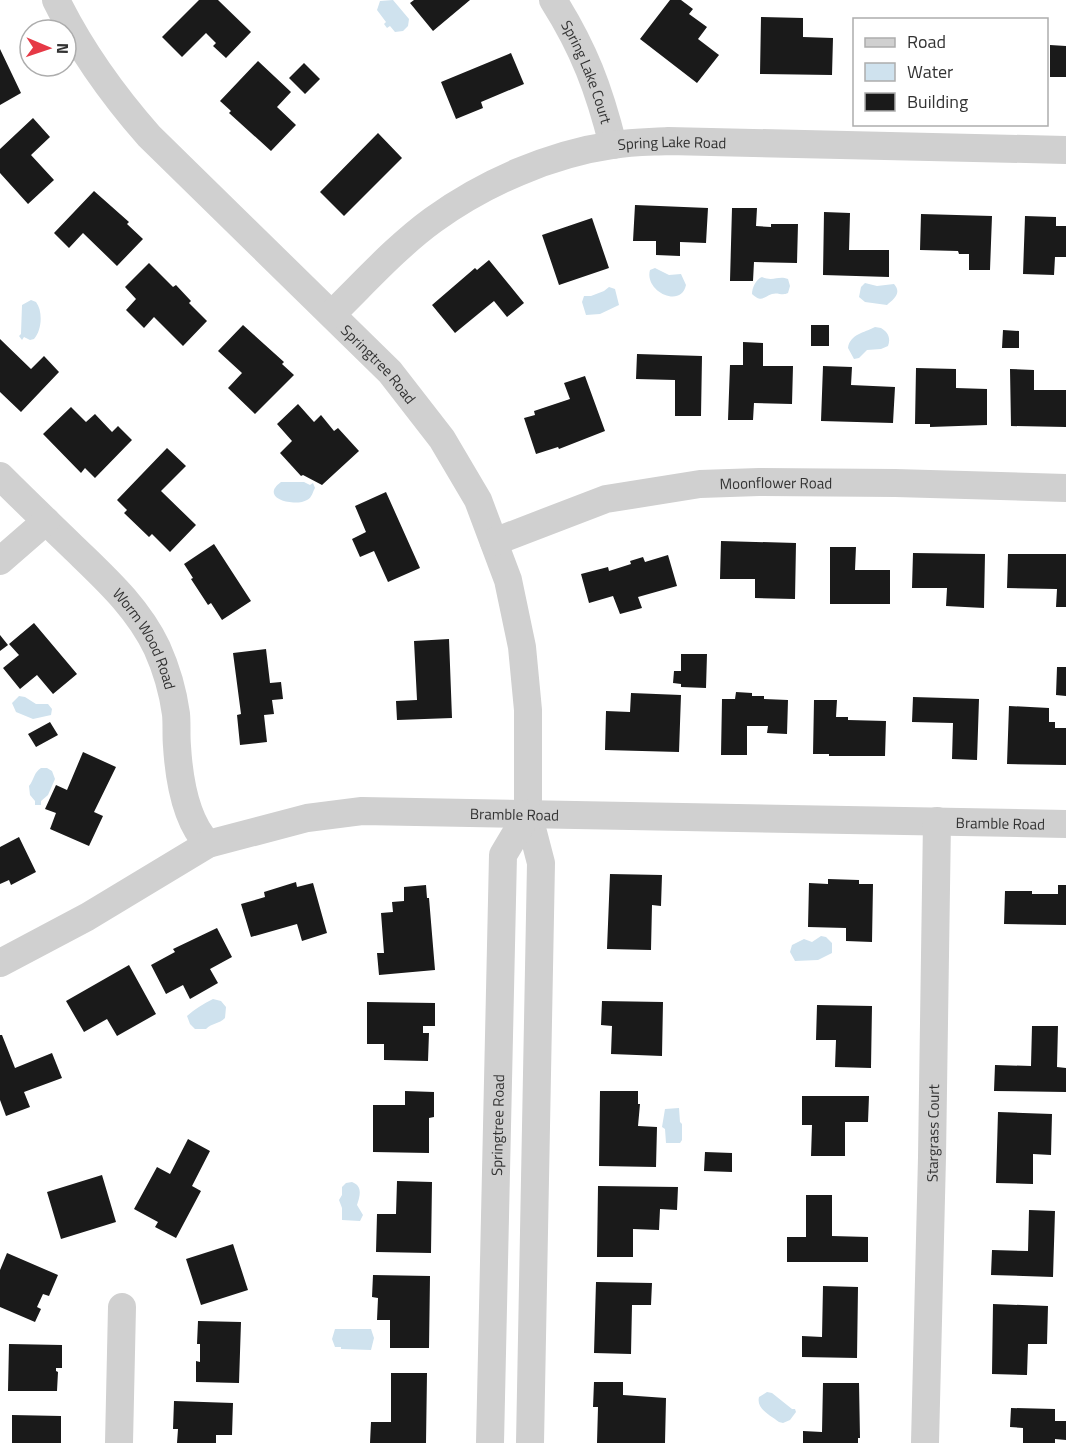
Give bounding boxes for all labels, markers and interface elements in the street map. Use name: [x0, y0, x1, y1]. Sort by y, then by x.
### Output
street label: Spring Lake Court: [556, 16, 619, 127]
north arrow: [18, 18, 78, 78]
legend: [853, 18, 1048, 126]
text: Road: [907, 28, 946, 55]
text: N: [51, 43, 75, 54]
text: Water: [907, 58, 953, 85]
text: Building: [907, 88, 968, 115]
street label: Spring Lake Road: [616, 130, 727, 156]
street label: Springtree Road: [336, 319, 422, 408]
street label: Moonflower Road: [719, 470, 832, 495]
street label: Worm Wood Road: [108, 582, 182, 692]
street label: Bramble Road: [470, 801, 559, 826]
street label: Bramble Road: [956, 810, 1045, 835]
street label: Springtree Road: [484, 1074, 510, 1176]
street label: Stargrass Court: [920, 1083, 945, 1182]

